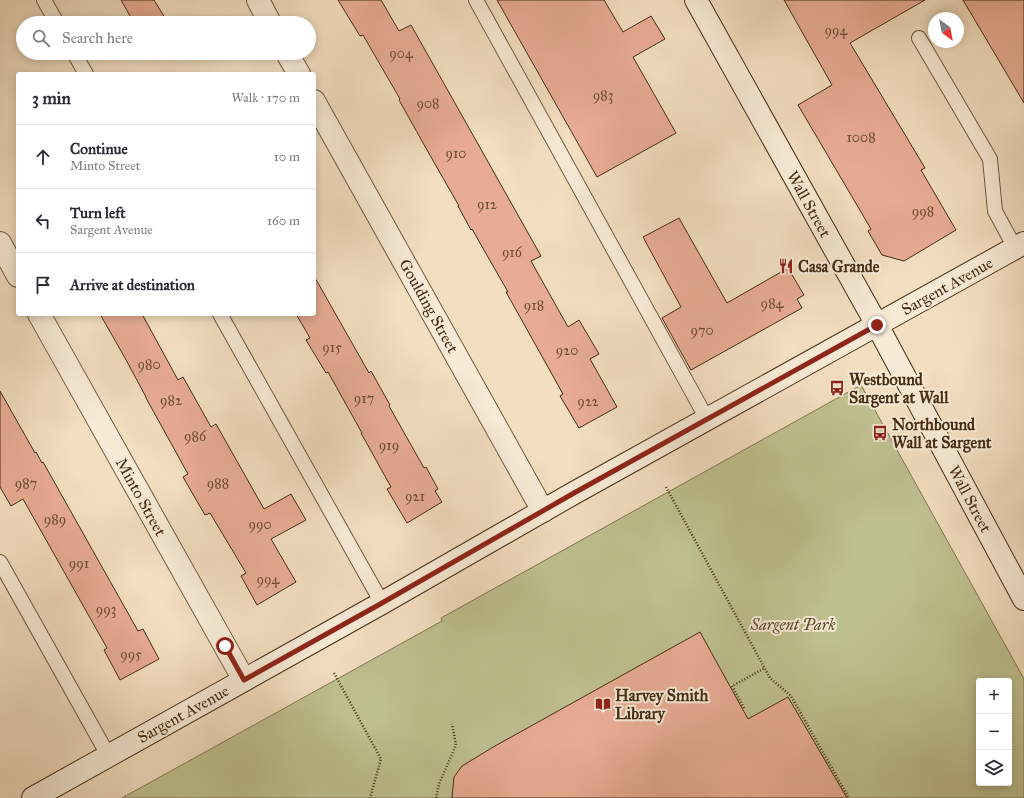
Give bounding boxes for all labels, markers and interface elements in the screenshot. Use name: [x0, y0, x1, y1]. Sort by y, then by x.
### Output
north arrow: [928, 12, 964, 48]
search box: [16, 16, 316, 60]
house number: 994: [825, 22, 849, 39]
icon: search: [30, 27, 52, 49]
text: Search here: [62, 29, 133, 47]
house number: 904: [389, 45, 414, 62]
house number: 983: [593, 87, 613, 104]
text: 3 min: [32, 88, 71, 109]
text: Walk · 170 m: [231, 90, 300, 106]
house number: 908: [416, 95, 440, 112]
house number: 1008: [846, 129, 876, 146]
text: Continue: [70, 140, 128, 158]
house number: 910: [445, 145, 467, 162]
icon: ahead: [32, 146, 54, 168]
text: 10 m: [274, 149, 300, 165]
text: Minto Street: [70, 158, 140, 174]
street label: Wall Street: [783, 167, 835, 241]
house number: 912: [477, 196, 497, 213]
house number: 998: [912, 203, 934, 220]
text: Turn left: [70, 204, 126, 222]
icon: left: [32, 210, 54, 232]
text: 160 m: [267, 213, 300, 229]
text: Sargent Avenue: [70, 222, 153, 238]
house number: 916: [502, 244, 523, 261]
street label: Sargent Avenue: [898, 253, 997, 320]
street label: Goulding Street: [395, 256, 463, 357]
restaurant icon: Casa Grande: [777, 257, 795, 275]
place label: Casa Grande: [798, 257, 880, 276]
icon: arrive: [32, 274, 54, 296]
text: Arrive at destination: [70, 276, 195, 294]
house number: 984: [761, 295, 785, 312]
house number: 918: [524, 297, 544, 314]
route end: [868, 316, 886, 334]
house number: 970: [690, 322, 714, 339]
house number: 915: [322, 339, 342, 356]
house number: 920: [556, 342, 578, 359]
house number: 980: [137, 356, 161, 373]
place label: Westbound Sargent at Wall: [849, 370, 949, 408]
bus stop icon: Westbound Sargent at Wall: [828, 379, 846, 397]
house number: 917: [354, 390, 374, 407]
house number: 982: [160, 392, 182, 409]
house number: 922: [577, 393, 599, 410]
place label: Northbound Wall at Sargent: [892, 415, 992, 453]
bus stop icon: Northbound Wall at Sargent: [871, 424, 889, 442]
house number: 986: [184, 428, 207, 445]
house number: 919: [379, 437, 399, 454]
street label: Minto Street: [112, 455, 170, 540]
street label: Wall Street: [944, 462, 996, 536]
house number: 987: [15, 475, 37, 492]
house number: 988: [207, 475, 229, 492]
house number: 921: [405, 488, 425, 505]
house number: 989: [44, 511, 66, 528]
house number: 990: [248, 516, 272, 533]
house number: 991: [69, 555, 90, 572]
house number: 994: [257, 571, 281, 588]
house number: 993: [96, 601, 116, 618]
park label: Sargent Park: [749, 615, 836, 634]
route start: [216, 637, 234, 655]
house number: 995: [120, 646, 142, 663]
map controls: [976, 678, 1012, 786]
button: +: [976, 678, 1012, 714]
street label: Sargent Avenue: [134, 681, 233, 748]
place label: Harvey Smith Library: [615, 686, 708, 724]
library icon: Harvey Smith Library: [594, 695, 612, 713]
button: −: [976, 714, 1012, 750]
button: layers: [976, 750, 1012, 786]

